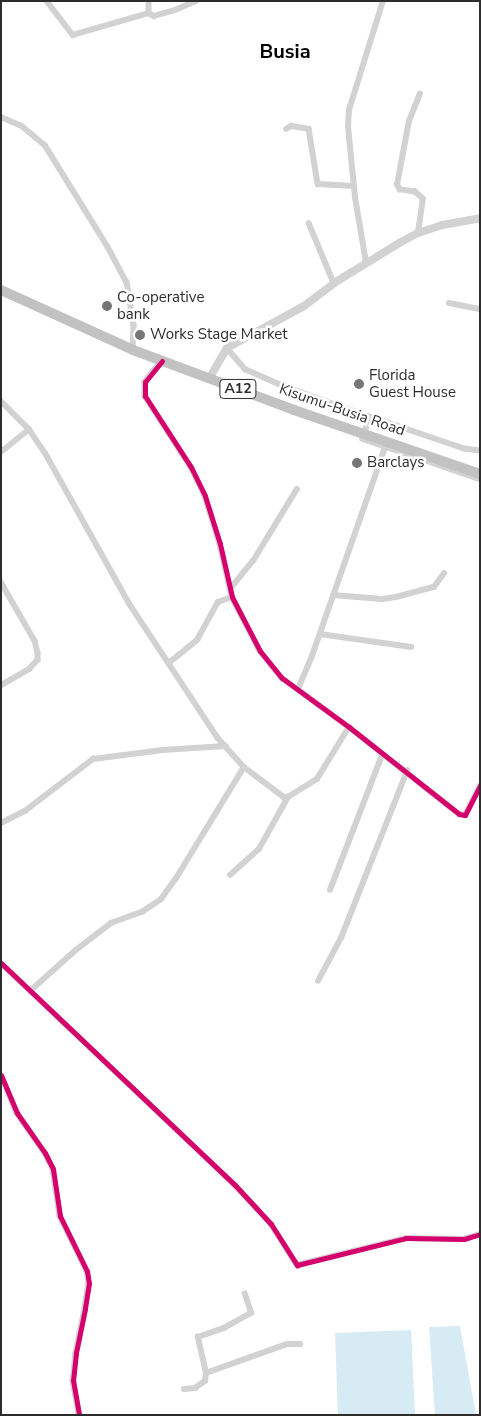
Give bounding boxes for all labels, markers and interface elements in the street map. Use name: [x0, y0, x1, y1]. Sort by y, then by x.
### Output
district label: Busia: [259, 39, 311, 63]
place label: Co-operative bank: [117, 288, 204, 323]
marker: Co-operative bank: [101, 300, 113, 312]
place label: Works Stage Market: [150, 326, 287, 344]
marker: Works Stage Market: [134, 329, 146, 341]
place label: Florida Guest House: [369, 366, 456, 401]
road number: A12: [219, 378, 257, 400]
marker: Florida Guest House: [353, 378, 365, 390]
street label: Kisumu-Busia Road: [277, 380, 407, 440]
place label: Barclays: [367, 454, 424, 472]
marker: Barclays: [351, 457, 363, 469]

